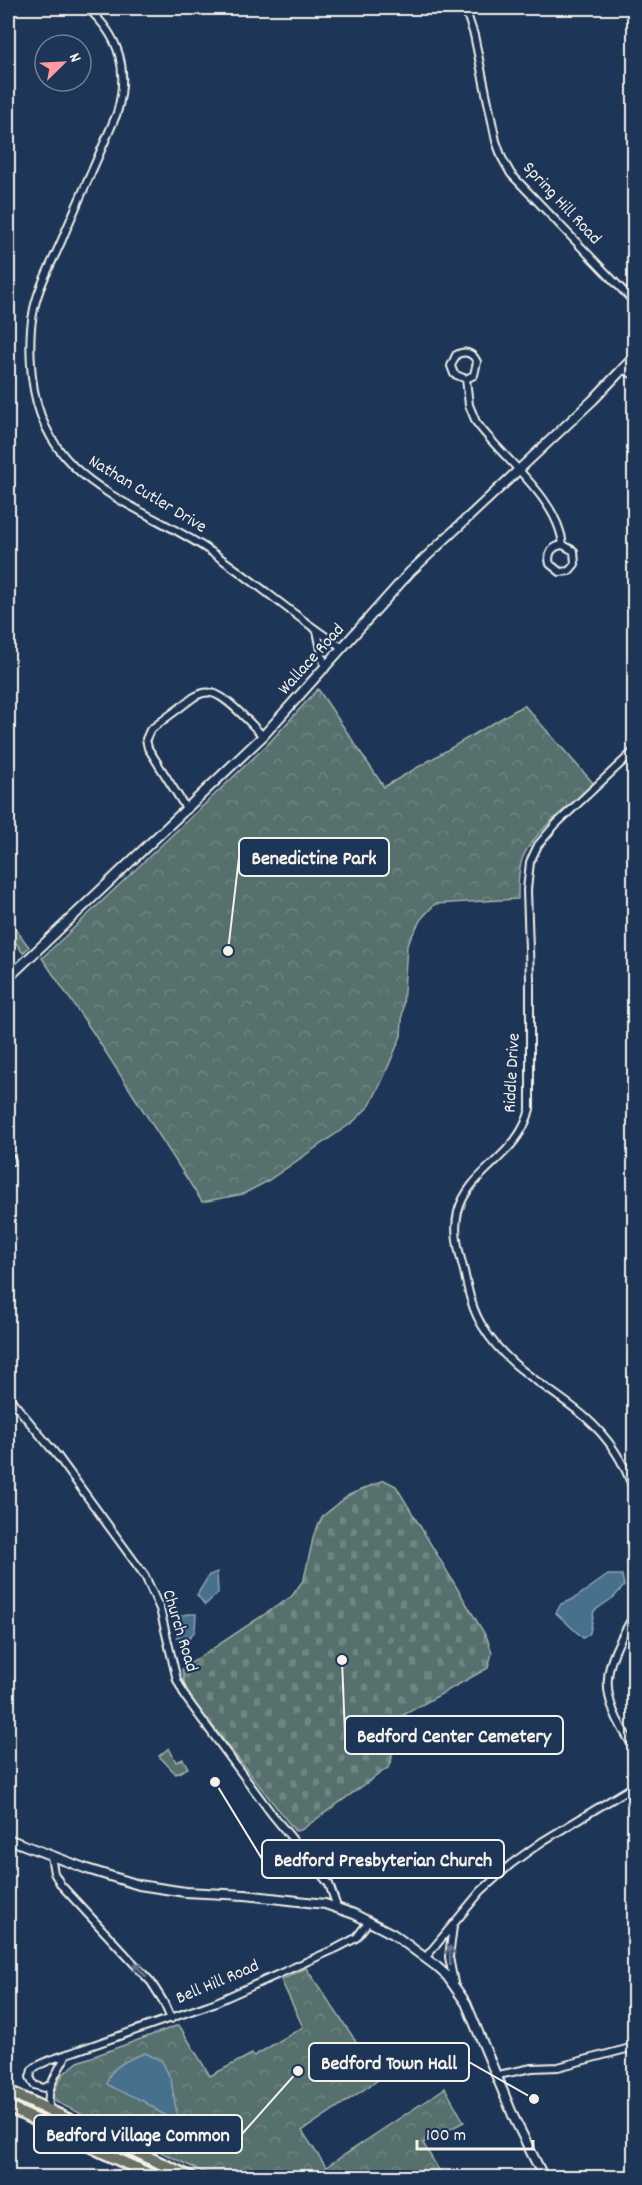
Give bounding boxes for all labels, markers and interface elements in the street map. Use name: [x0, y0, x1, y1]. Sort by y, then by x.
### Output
north arrow: [33, 33, 93, 93]
text: N: [62, 50, 87, 66]
street label: Spring Hill Road: [516, 157, 606, 251]
street label: Nathan Cutler Drive: [83, 450, 211, 540]
street label: Wallace Road: [273, 619, 351, 701]
callout: Benedictine Park: [239, 838, 389, 876]
text: Benedictine Park: [251, 846, 377, 874]
street label: Riddle Drive: [498, 1032, 528, 1114]
street label: Church Road: [155, 1587, 203, 1675]
callout: Bedford Center Cemetery: [345, 1716, 563, 1754]
text: Bedford Center Cemetery: [357, 1724, 552, 1752]
callout: Bedford Presbyterian Church: [262, 1840, 504, 1878]
text: Bedford Presbyterian Church: [274, 1848, 492, 1876]
one-way arrow: [444, 1946, 456, 1966]
street label: Bell Hill Road: [173, 1954, 263, 2012]
one-way arrow: [133, 1963, 147, 1978]
callout: Bedford Town Hall: [309, 2043, 469, 2081]
text: Bedford Town Hall: [321, 2051, 457, 2079]
scale bar: [417, 2113, 532, 2151]
callout: Bedford Village Common: [34, 2115, 242, 2153]
text: Bedford Village Common: [46, 2123, 230, 2151]
text: 100 m: [426, 2124, 466, 2149]

